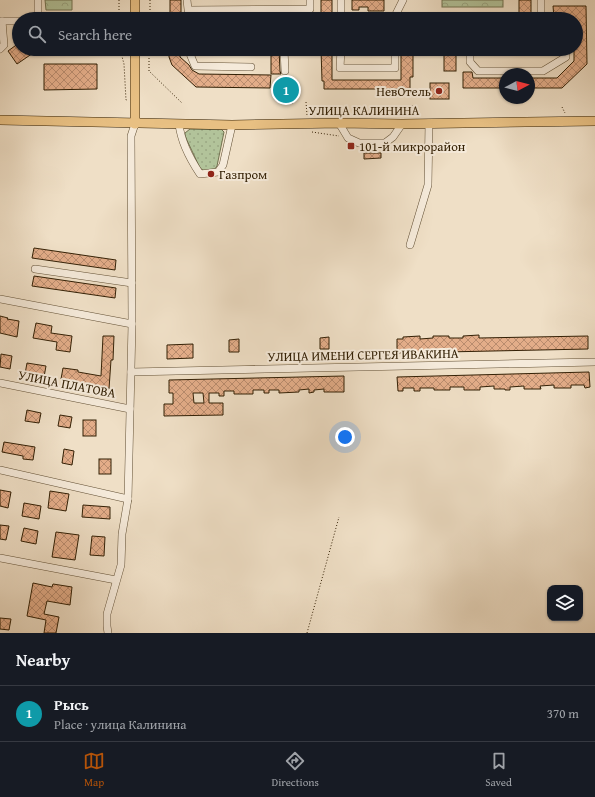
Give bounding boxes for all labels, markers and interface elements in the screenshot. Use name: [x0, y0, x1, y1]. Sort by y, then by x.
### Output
search box: [12, 12, 583, 56]
icon: search: [26, 23, 48, 45]
text: Search here: [58, 24, 132, 45]
north arrow: [499, 68, 535, 104]
pin: 1: [273, 75, 299, 105]
place label: НевОтель: [376, 82, 431, 101]
marker: НевОтель: [434, 86, 444, 96]
street label: УЛИЦА КАЛИНИНА: [309, 101, 420, 120]
place label: 101-й микрорайон: [359, 137, 466, 156]
marker: 101-й микрорайон: [346, 141, 356, 151]
place label: Газпром: [219, 165, 267, 184]
marker: Газпром: [206, 169, 216, 179]
street label: УЛИЦА ИМЕНИ СЕРГЕЯ ИВАКИНА: [267, 344, 459, 366]
street label: УЛИЦА ПЛАТОВА: [17, 365, 118, 403]
your location: [335, 427, 355, 447]
map controls: [547, 585, 583, 621]
button: layers: [547, 585, 583, 621]
text: Nearby: [16, 647, 70, 672]
text: Рысь: [54, 694, 89, 715]
text: 1: [26, 704, 32, 723]
text: 370 m: [547, 704, 579, 723]
text: Place · улица Калинина: [54, 715, 187, 734]
tab: Map: [83, 750, 105, 790]
tab: Directions: [272, 750, 319, 790]
tab: Saved: [485, 750, 512, 790]

